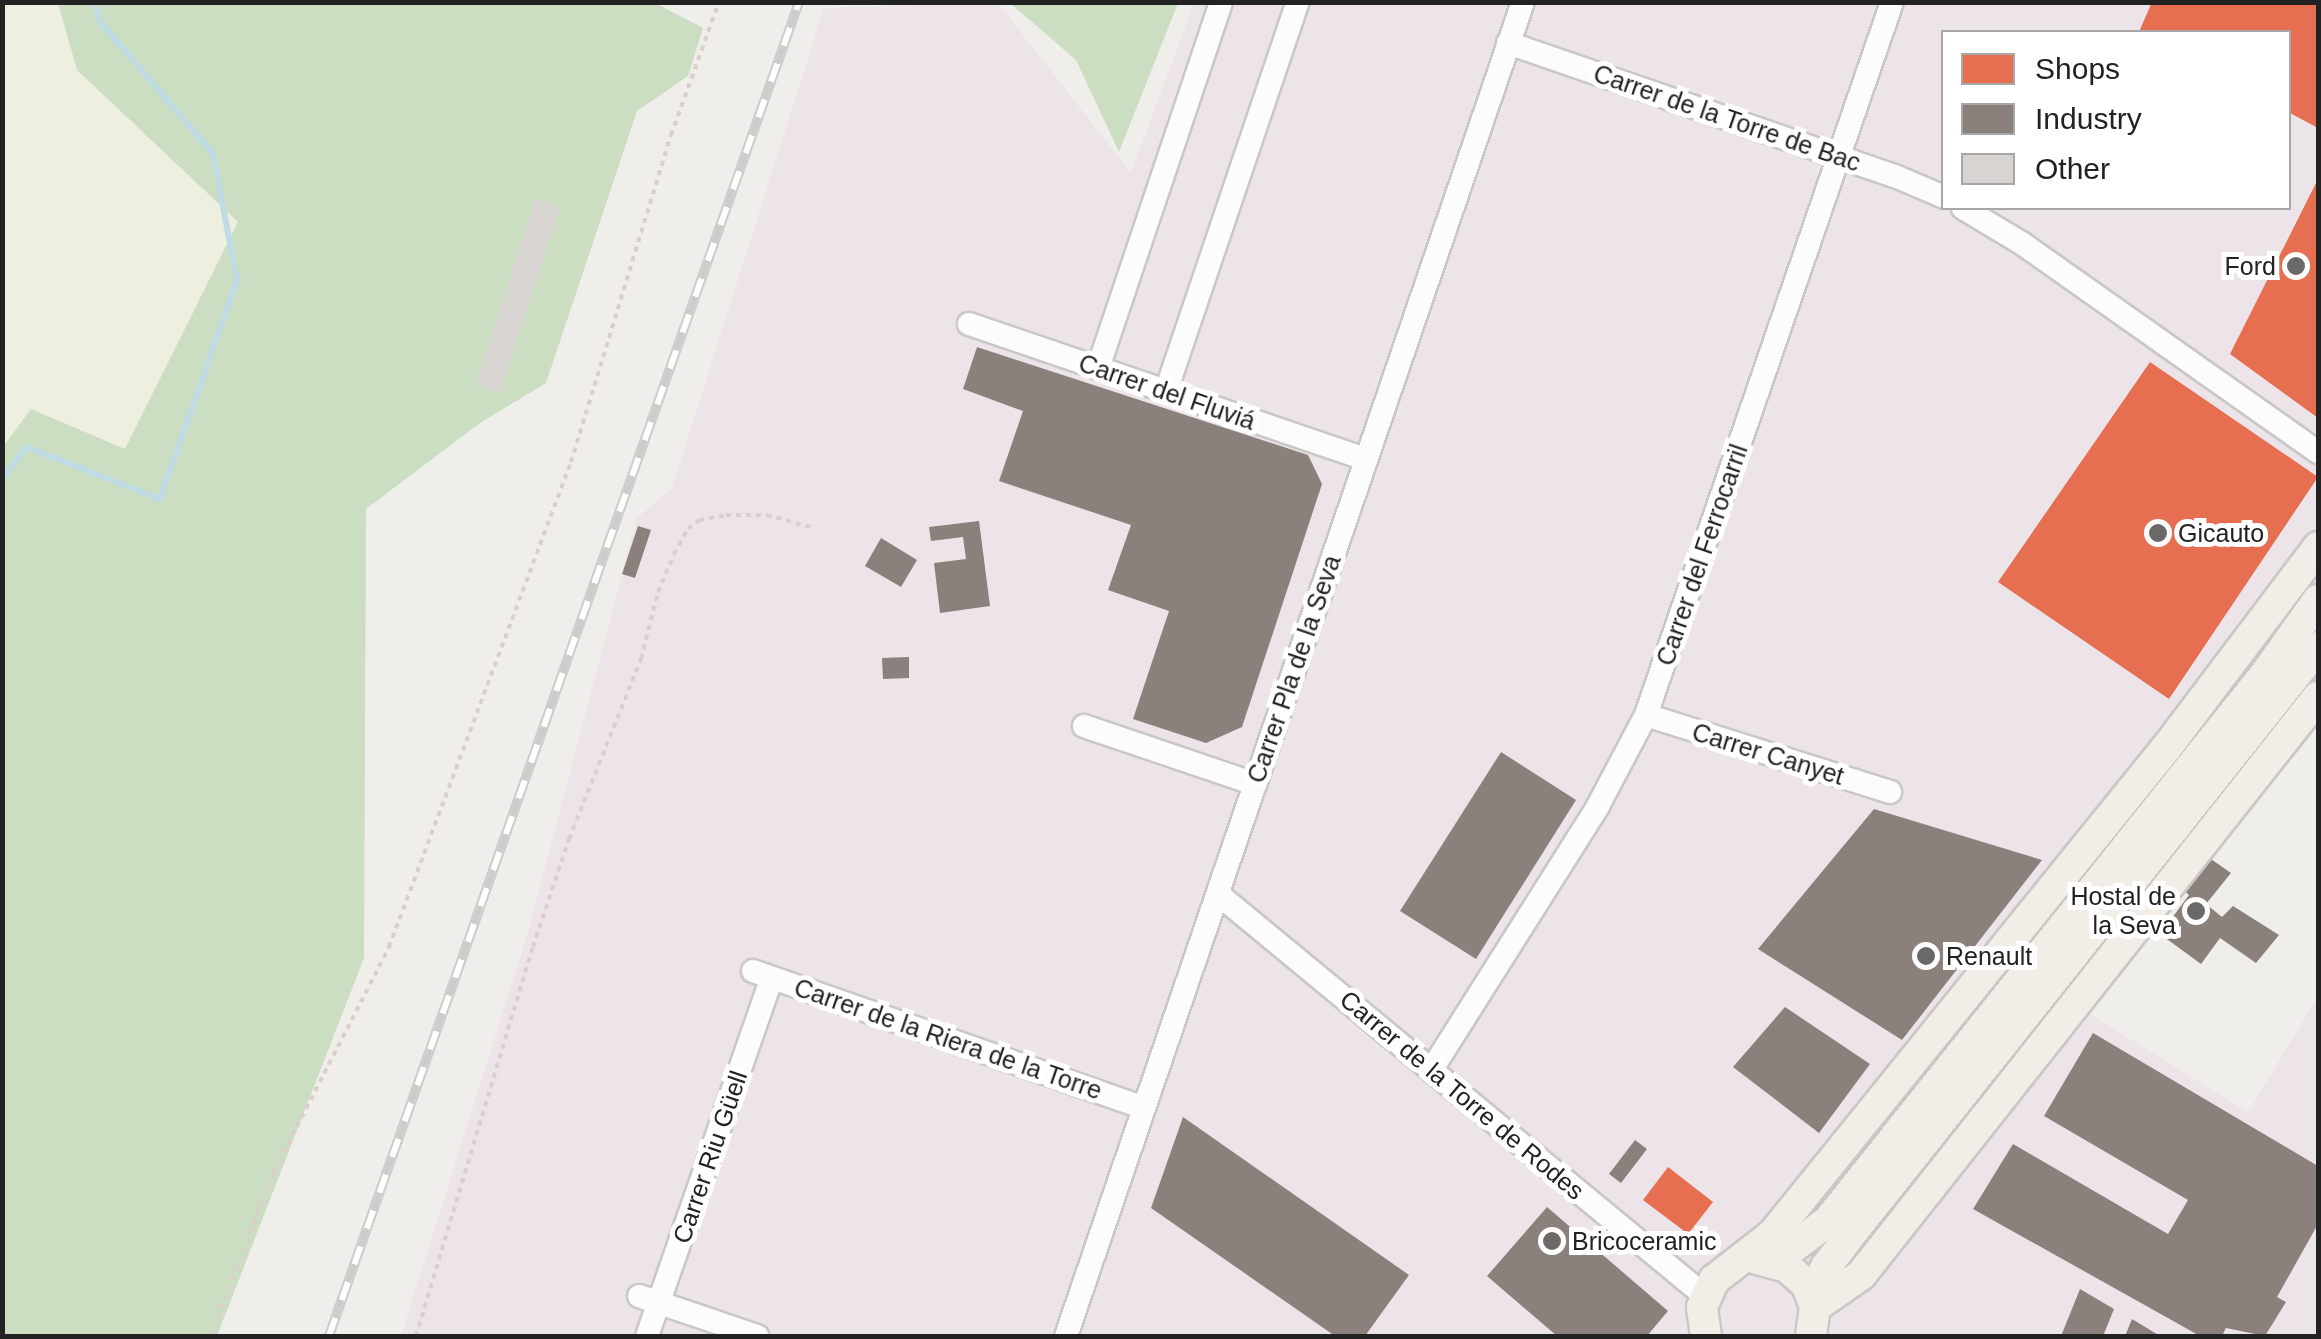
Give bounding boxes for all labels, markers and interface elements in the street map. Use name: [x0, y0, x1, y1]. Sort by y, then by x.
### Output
legend: [1941, 30, 2291, 210]
text: Shops: [2035, 52, 2120, 85]
street label: Carrer de la Torre de Bac: [1589, 58, 1865, 178]
text: Industry: [2035, 102, 2142, 135]
text: Other: [2035, 152, 2110, 185]
place label: Ford: [2225, 251, 2276, 281]
marker: Ford: [2285, 255, 2307, 277]
street label: Carrer del Fluviá: [1075, 348, 1259, 436]
street label: Carrer del Ferrocarril: [1650, 440, 1754, 670]
place label: Gicauto: [2178, 518, 2264, 548]
marker: Gicauto: [2147, 522, 2169, 544]
street label: Carrer Pla de la Seva: [1241, 551, 1347, 787]
street label: Carrer Canyet: [1689, 717, 1847, 791]
place label: Hostal de la Seva: [2070, 882, 2176, 941]
marker: Hostal de la Seva: [2185, 900, 2207, 922]
place label: Renault: [1946, 941, 2032, 971]
marker: Renault: [1915, 945, 1937, 967]
street label: Carrer de la Riera de la Torre: [790, 972, 1106, 1106]
street label: Carrer de la Torre de Rodes: [1334, 984, 1590, 1206]
street label: Carrer Riu Güell: [666, 1067, 754, 1247]
place label: Bricoceramic: [1572, 1226, 1716, 1256]
marker: Bricoceramic: [1541, 1230, 1563, 1252]

